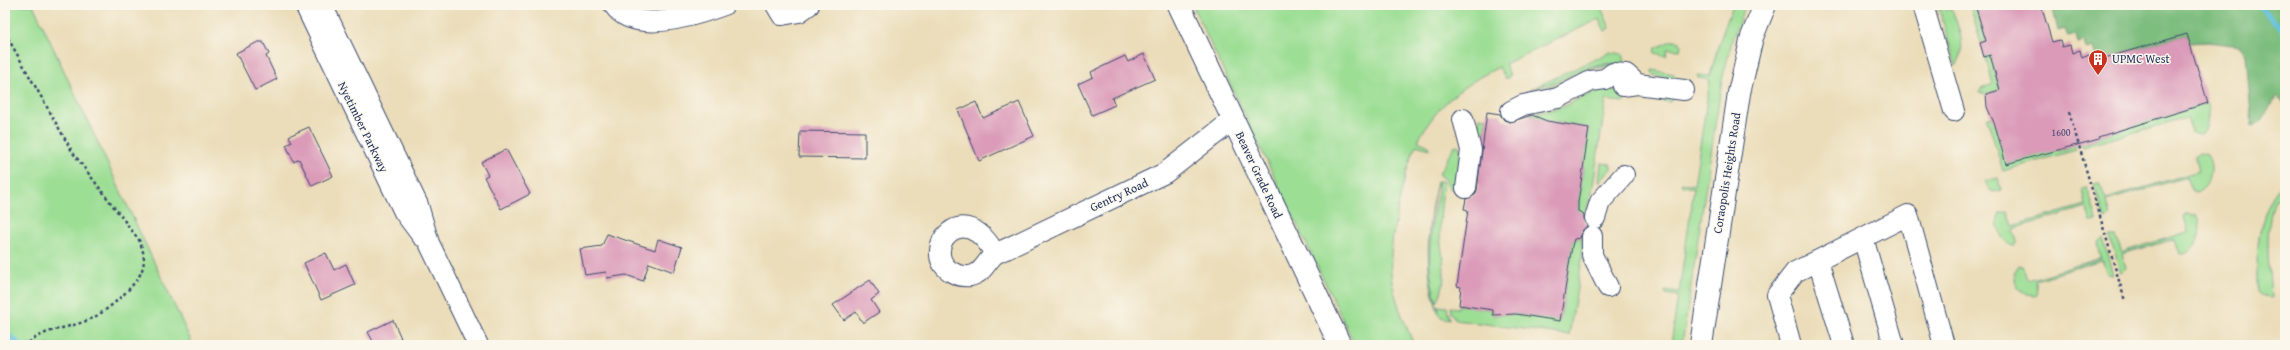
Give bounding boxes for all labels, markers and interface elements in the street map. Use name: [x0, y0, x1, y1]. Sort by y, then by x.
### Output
building icon: UPMC West: [2087, 48, 2109, 76]
place label: UPMC West: [2112, 50, 2170, 67]
street label: Nyetimber Parkway: [334, 78, 393, 175]
street label: Coraopolis Heights Road: [1709, 111, 1745, 235]
house number: 1600: [2051, 125, 2071, 140]
street label: Beaver Grade Road: [1232, 129, 1287, 222]
street label: Gentry Road: [1087, 173, 1151, 215]

